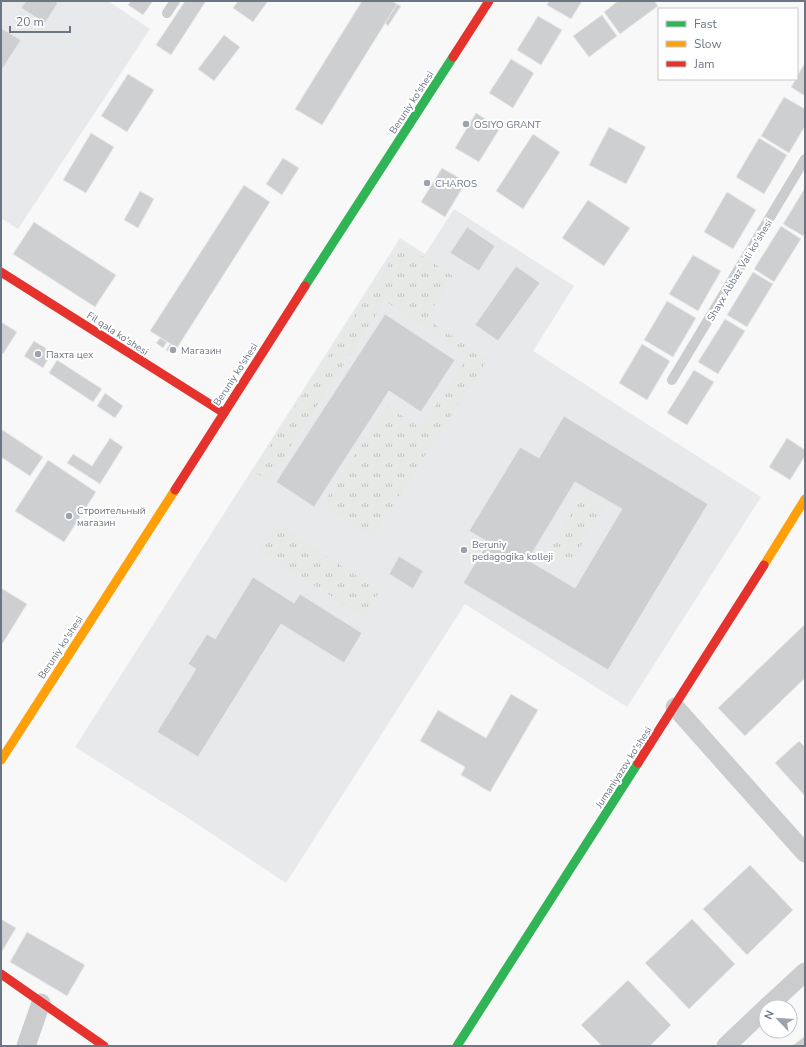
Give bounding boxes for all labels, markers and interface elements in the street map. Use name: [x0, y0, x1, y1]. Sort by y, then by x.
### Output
scale bar: [10, 8, 70, 34]
legend: [658, 8, 798, 80]
text: 20 m: [16, 14, 44, 30]
text: Fast: [694, 16, 717, 32]
text: Slow: [694, 36, 722, 52]
text: Jam: [693, 56, 715, 72]
street label: Beruniy ko'shesi: [386, 68, 437, 137]
place label: OSIYO GRANT: [474, 118, 541, 132]
marker: OSIYO GRANT: [461, 119, 471, 129]
place label: CHAROS: [435, 177, 477, 191]
marker: CHAROS: [422, 178, 432, 188]
street label: Shayx Abbaz Vali ko'shesi: [704, 217, 776, 324]
street label: Fil qala ko'shesi: [84, 309, 151, 359]
street label: Beruniy ko'shesi: [210, 340, 261, 409]
place label: Магазин: [181, 344, 221, 358]
marker: Магазин: [168, 345, 178, 355]
place label: Пахта цех: [46, 348, 94, 362]
marker: Пахта цех: [33, 349, 43, 359]
place label: Строительный магазин: [77, 504, 146, 530]
marker: Строительный магазин: [64, 511, 74, 521]
place label: Beruniy pedagogika kolleji: [472, 538, 553, 564]
marker: Beruniy pedagogika kolleji: [459, 545, 469, 555]
street label: Beruniy ko'shesi: [35, 613, 86, 682]
street label: Jumaniyazov ko'shesi: [592, 724, 655, 812]
north arrow: [758, 999, 798, 1039]
text: N: [761, 1008, 778, 1022]

